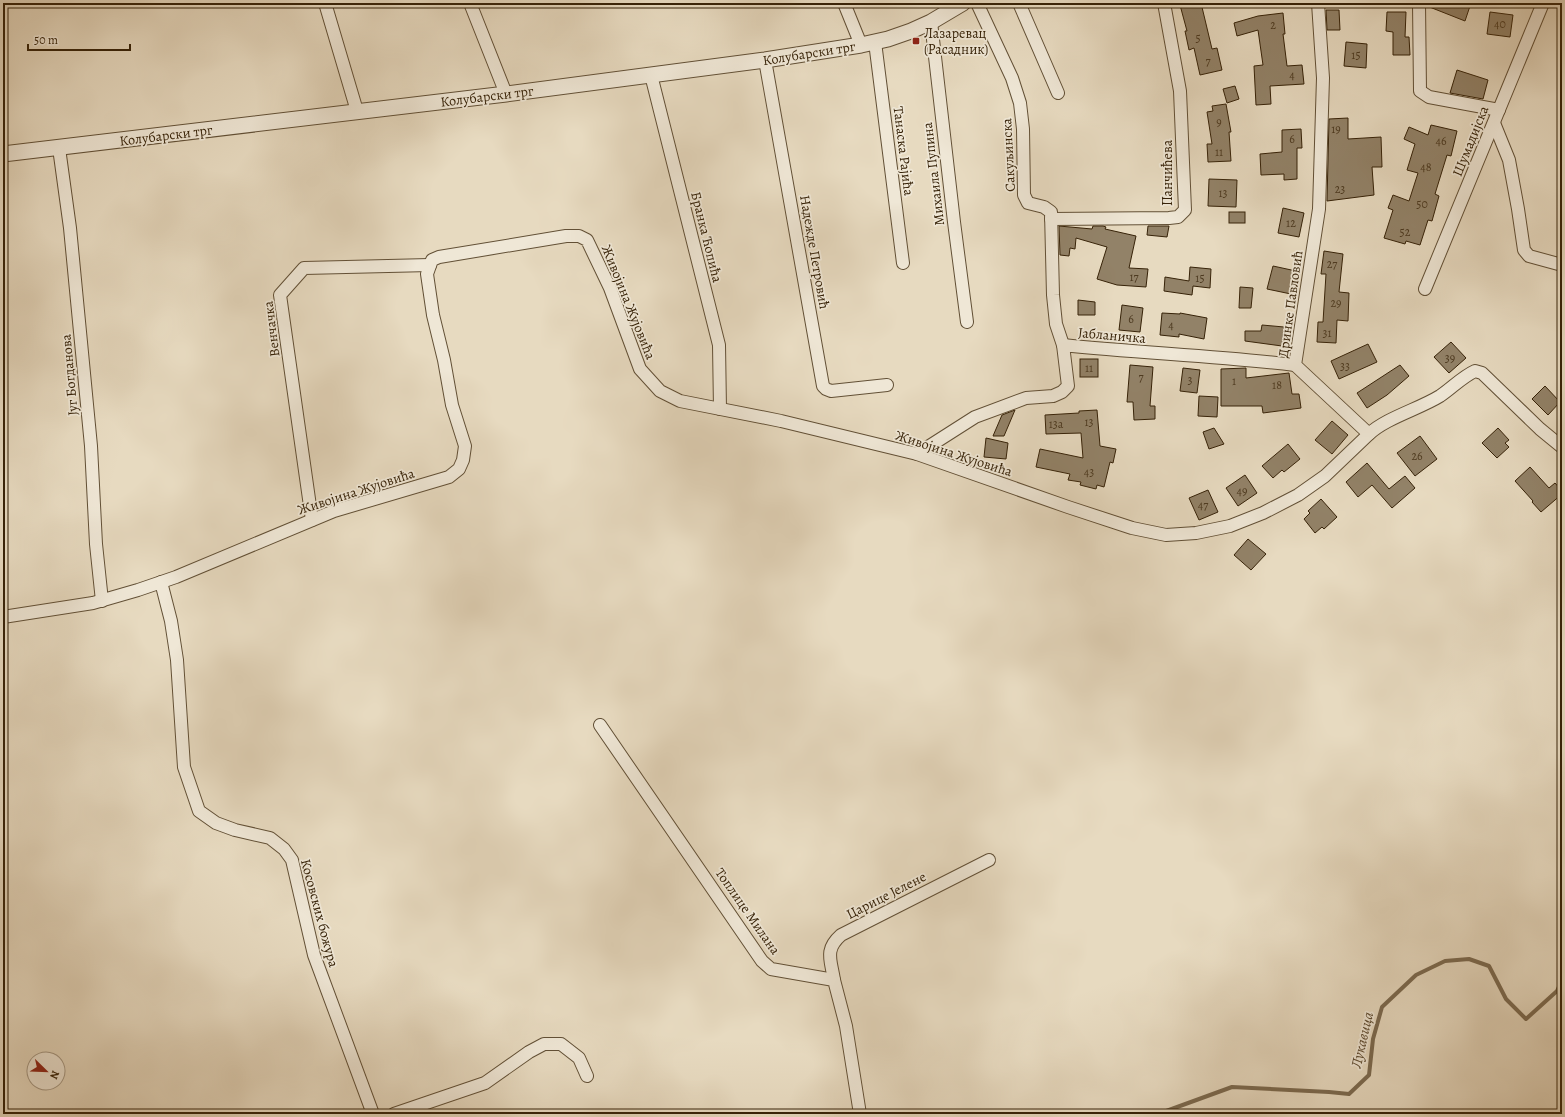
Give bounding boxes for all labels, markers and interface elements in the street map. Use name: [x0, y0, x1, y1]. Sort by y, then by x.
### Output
house number: 40: [1494, 16, 1506, 32]
house number: 2: [1270, 17, 1276, 33]
place label: Лазаревац (Расадник): [924, 24, 989, 59]
scale bar: [28, 26, 130, 52]
house number: 5: [1195, 30, 1201, 46]
text: 50 m: [34, 32, 58, 48]
marker: Лазаревац (Расадник): [911, 36, 921, 46]
street label: Колубарски трг: [761, 37, 857, 70]
house number: 15: [1351, 47, 1361, 63]
house number: 7: [1205, 53, 1211, 69]
house number: 4: [1289, 67, 1295, 83]
street label: Колубарски трг: [439, 81, 535, 112]
street label: Шумадијска: [1448, 102, 1493, 179]
street label: Танаска Рајића: [889, 105, 918, 197]
house number: 9: [1216, 114, 1222, 130]
street label: Сакуљинска: [997, 117, 1020, 192]
street label: Колубарски трг: [118, 120, 214, 151]
street label: Михаила Пупина: [918, 121, 949, 227]
house number: 19: [1331, 121, 1341, 137]
house number: 6: [1289, 131, 1295, 147]
house number: 46: [1436, 133, 1447, 149]
street label: Панчићева: [1158, 139, 1177, 206]
house number: 11: [1215, 144, 1223, 160]
house number: 48: [1420, 159, 1432, 175]
house number: 23: [1335, 181, 1345, 197]
house number: 13: [1218, 185, 1228, 201]
street label: Бранка Ћопића: [686, 190, 727, 285]
street label: Надежде Петровић: [795, 194, 834, 311]
house number: 50: [1416, 196, 1428, 212]
house number: 12: [1286, 215, 1296, 231]
house number: 52: [1400, 224, 1411, 240]
street label: Живојина Жујовића: [597, 242, 660, 363]
street label: Дринке Павловић: [1274, 249, 1307, 359]
house number: 27: [1327, 256, 1338, 272]
house number: 17: [1129, 269, 1140, 285]
house number: 15: [1195, 270, 1205, 286]
house number: 29: [1330, 295, 1342, 311]
street label: Венчачка: [259, 299, 284, 358]
house number: 6: [1128, 311, 1134, 327]
house number: 4: [1168, 317, 1174, 333]
street label: Јабланичка: [1077, 323, 1147, 348]
house number: 31: [1322, 325, 1332, 341]
street label: Југ Богданова: [56, 333, 83, 417]
house number: 39: [1445, 350, 1455, 366]
house number: 33: [1340, 358, 1350, 374]
house number: 11: [1085, 360, 1093, 376]
house number: 7: [1138, 369, 1144, 385]
house number: 3: [1188, 372, 1193, 388]
house number: 1: [1232, 373, 1236, 389]
house number: 18: [1272, 377, 1282, 393]
house number: 13: [1084, 414, 1094, 430]
house number: 13a: [1049, 416, 1064, 432]
street label: Живојина Жујовића: [893, 426, 1015, 482]
house number: 26: [1411, 448, 1423, 464]
street label: Живојина Жујовића: [295, 463, 418, 519]
house number: 43: [1084, 464, 1094, 480]
house number: 49: [1237, 483, 1247, 499]
house number: 47: [1198, 497, 1209, 513]
street label: Косовских божура: [296, 857, 343, 970]
street label: Топлице Милана: [711, 864, 785, 959]
street label: Царице Јелене: [843, 867, 929, 924]
water label: Лукавица: [1346, 1010, 1378, 1071]
north arrow: [26, 1051, 66, 1091]
text: N: [46, 1068, 63, 1081]

